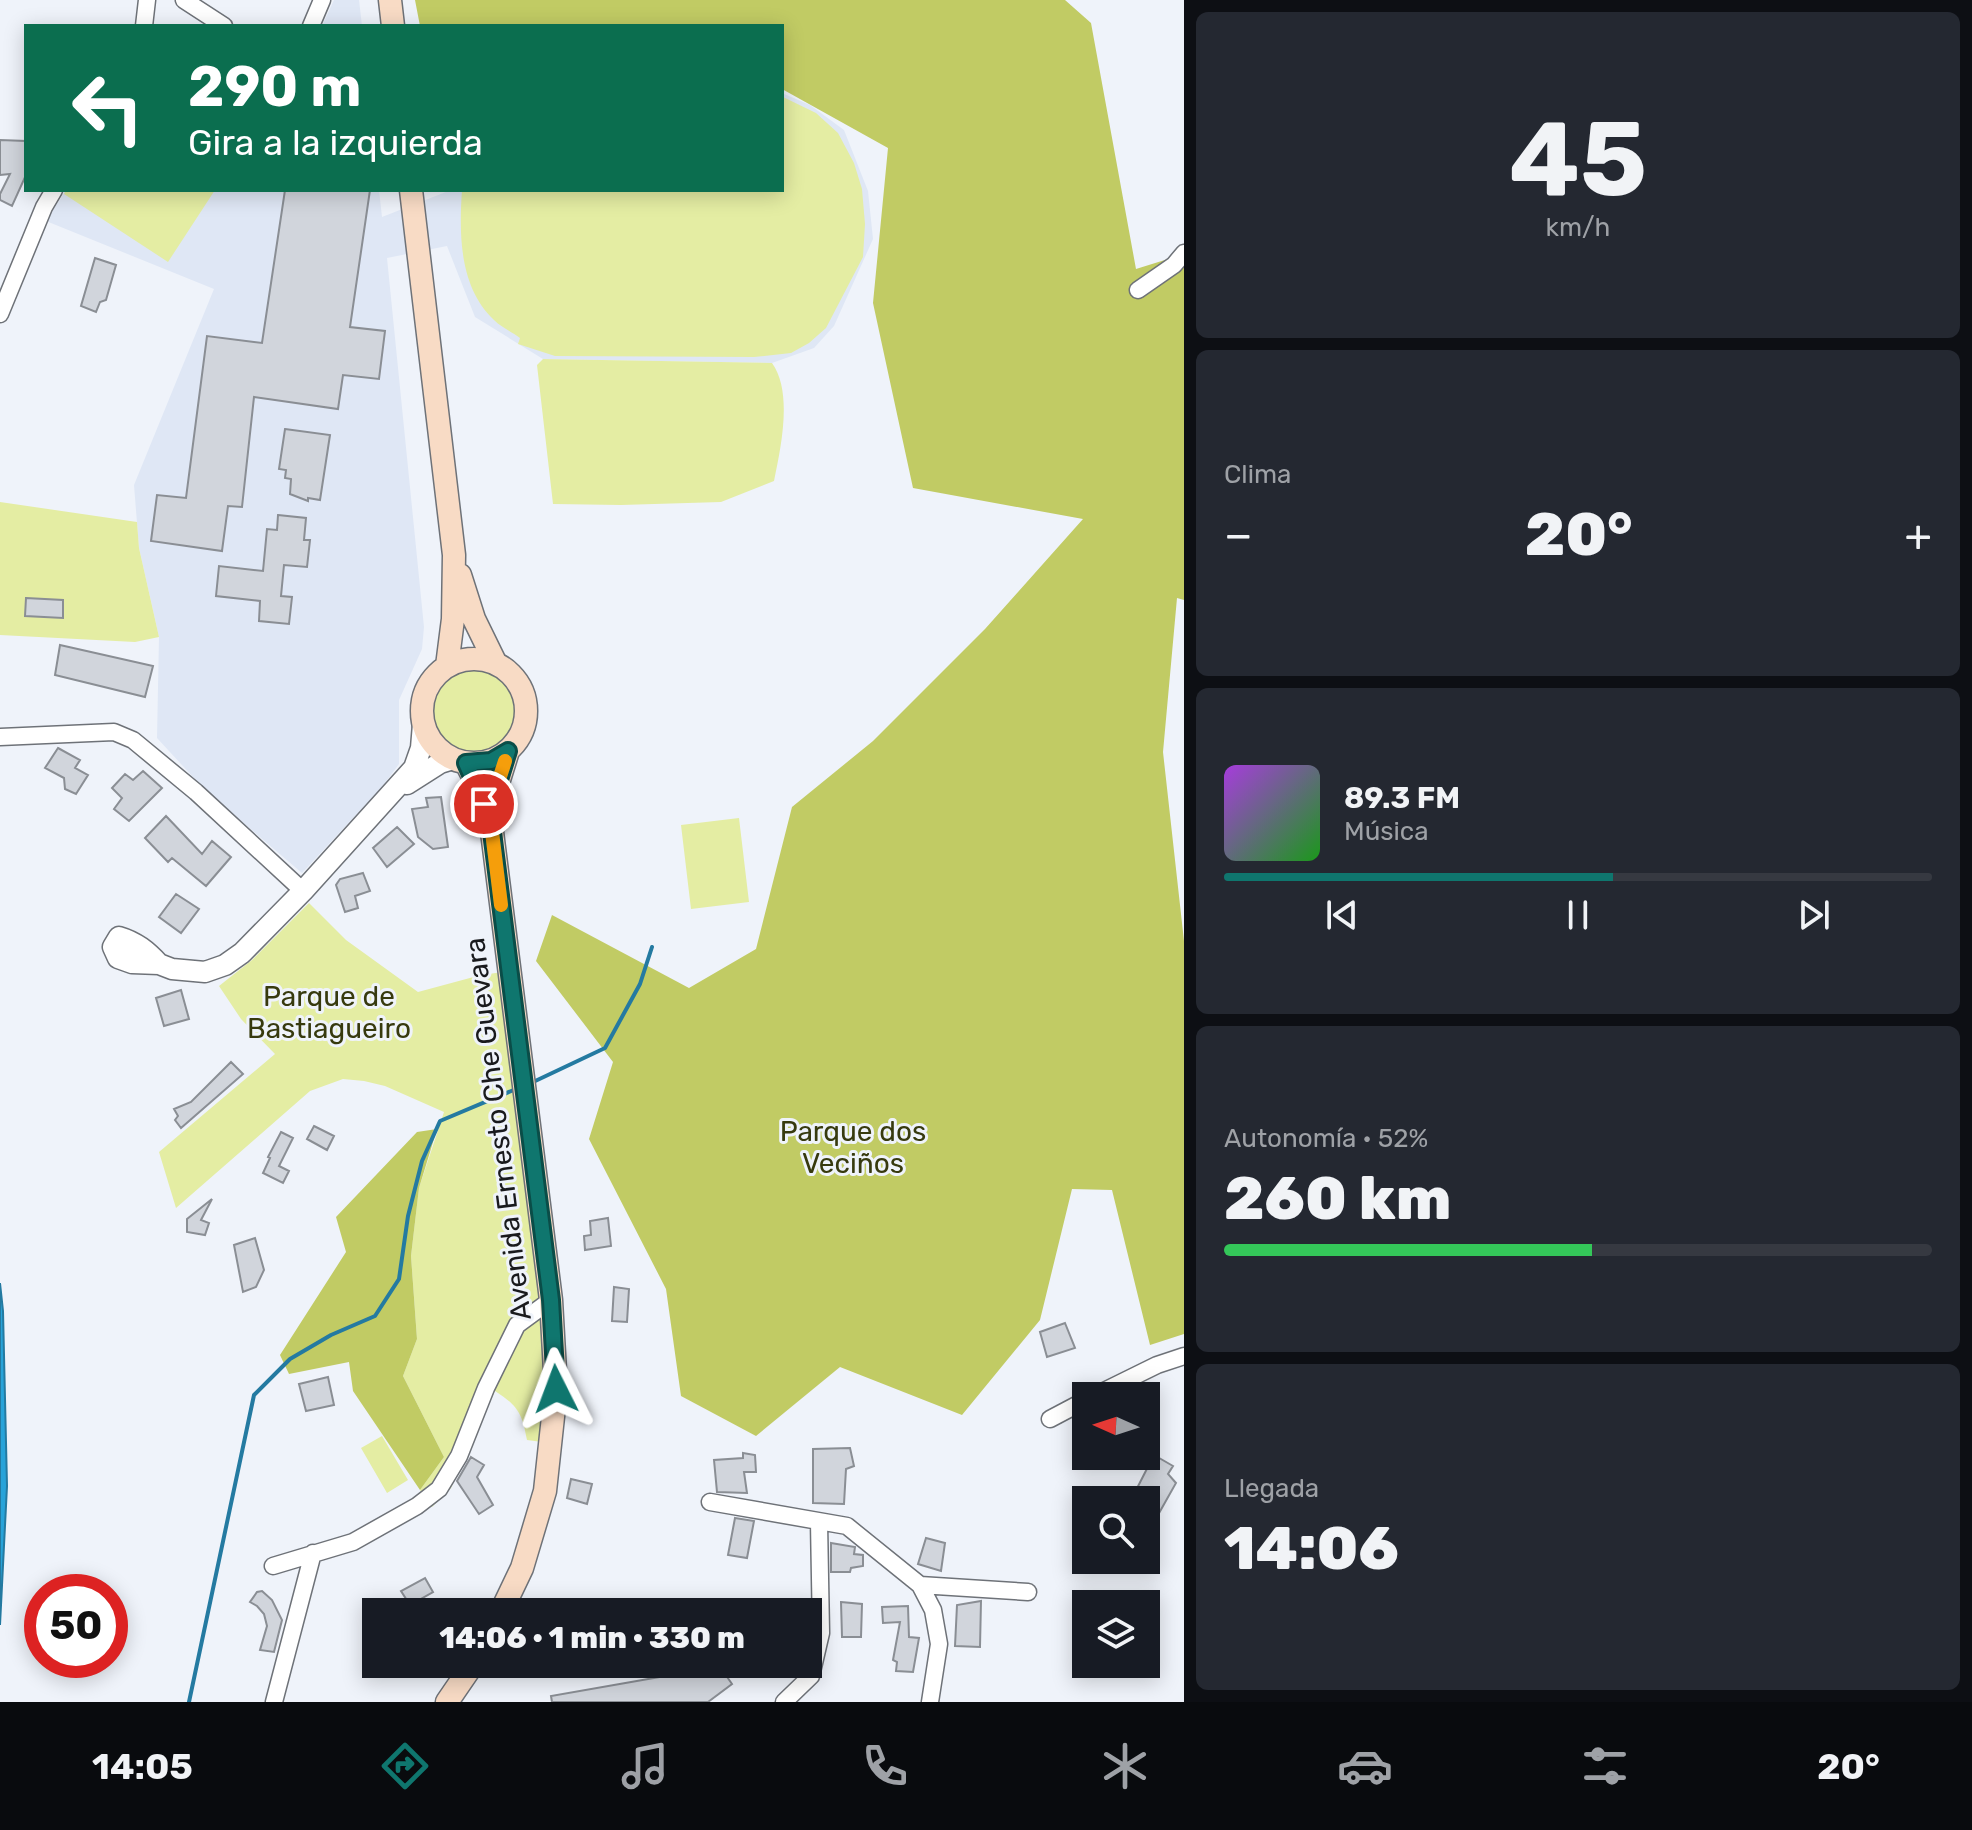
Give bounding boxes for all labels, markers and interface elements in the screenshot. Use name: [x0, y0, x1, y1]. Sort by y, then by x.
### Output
text: 290 m: [188, 54, 362, 120]
icon: left: [56, 56, 160, 160]
text: 45: [1509, 98, 1647, 221]
text: Gira a la izquierda: [188, 121, 483, 164]
text: km/h: [1546, 212, 1610, 243]
text: Clima: [1224, 459, 1291, 490]
text: 20°: [1525, 499, 1632, 570]
text: −: [1224, 509, 1253, 561]
text: +: [1905, 509, 1932, 561]
pin: [450, 770, 518, 838]
text: 89.3 FM: [1344, 780, 1460, 816]
icon: arrive: [462, 782, 506, 826]
text: Música: [1344, 816, 1429, 847]
icon: previous: [1320, 893, 1364, 937]
icon: pause: [1556, 893, 1600, 937]
icon: next: [1792, 893, 1836, 937]
street label: Avenida Ernesto Che Guevara: [458, 936, 538, 1322]
park label: Parque de Bastiagueiro: [247, 980, 411, 1045]
park label: Parque dos Veciños: [780, 1115, 926, 1180]
text: Autonomía · 52%: [1224, 1123, 1428, 1154]
text: 260 km: [1224, 1163, 1451, 1234]
position arrow: [514, 1347, 598, 1431]
north arrow: [1072, 1382, 1160, 1470]
map controls: [1072, 1382, 1160, 1678]
text: Llegada: [1224, 1473, 1319, 1504]
button: search: [1072, 1486, 1160, 1574]
text: 14:06: [1224, 1513, 1399, 1584]
speed limit sign: 50: [24, 1574, 128, 1678]
button: layers: [1072, 1590, 1160, 1678]
text: 14:06 · 1 min · 330 m: [439, 1620, 745, 1656]
icon: directions: [377, 1738, 433, 1794]
icon: music: [617, 1738, 673, 1794]
icon: phone: [857, 1738, 913, 1794]
icon: climate: [1097, 1738, 1153, 1794]
icon: car: [1337, 1738, 1393, 1794]
icon: filters: [1577, 1738, 1633, 1794]
text: 14:05: [92, 1745, 193, 1788]
text: 20°: [1817, 1745, 1880, 1788]

